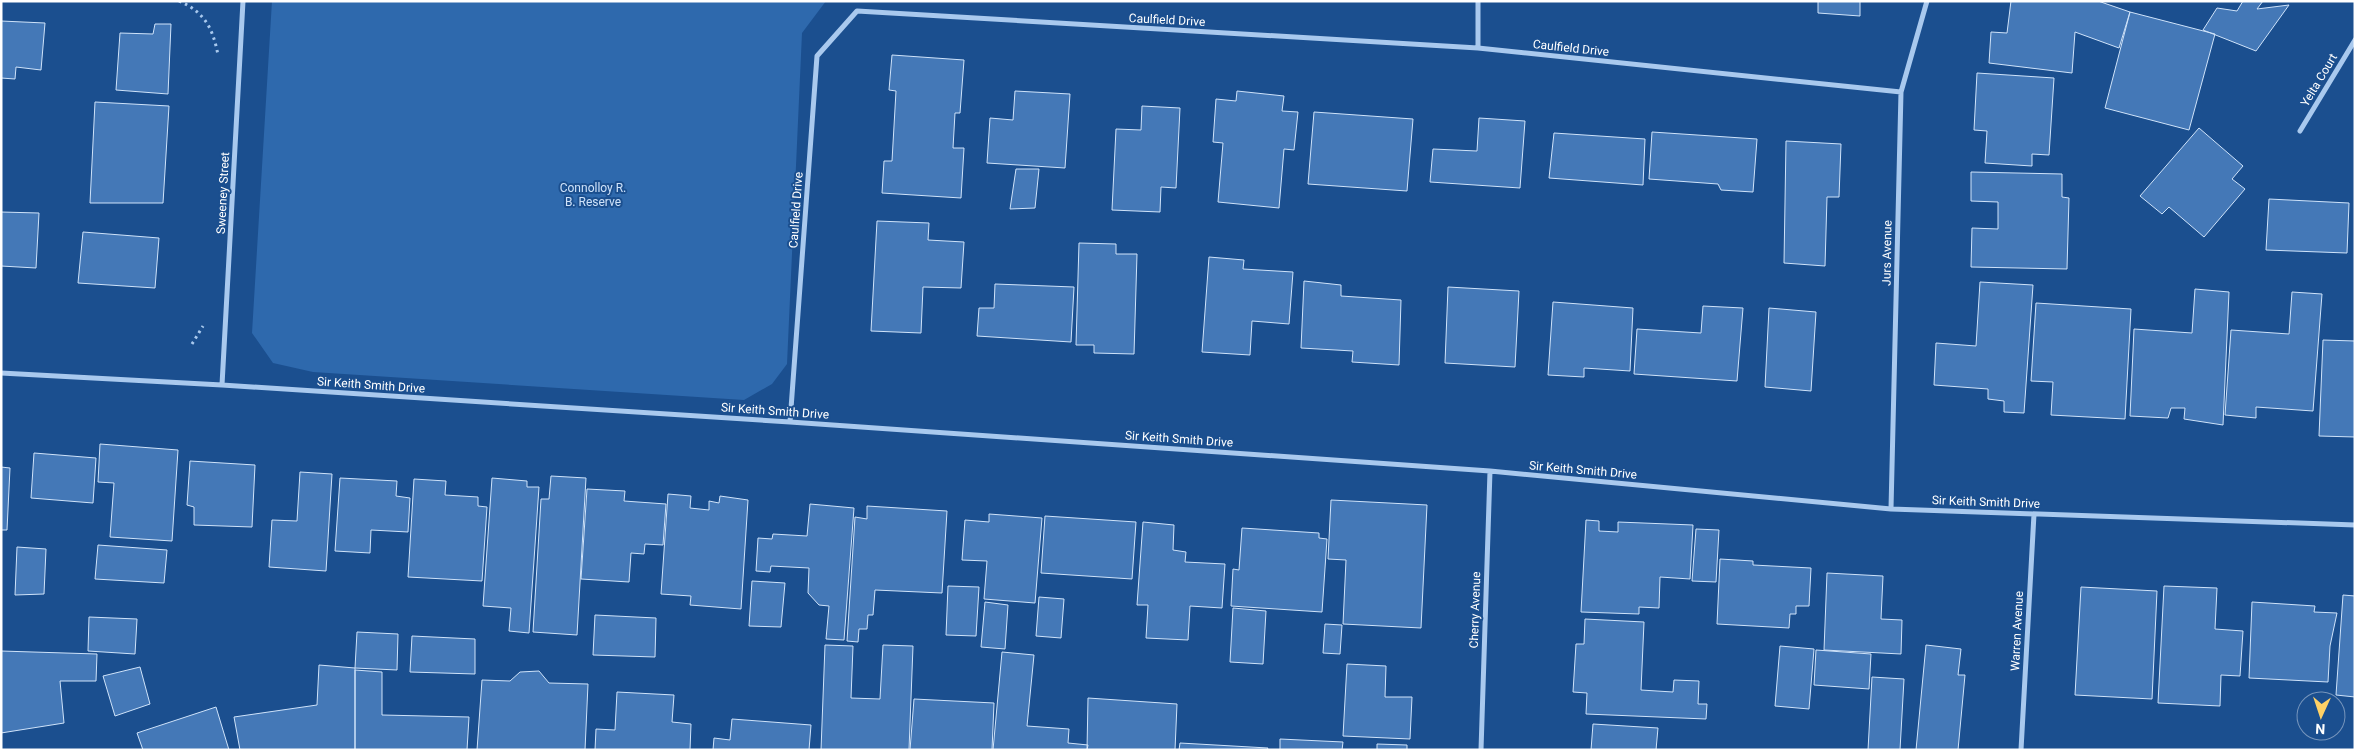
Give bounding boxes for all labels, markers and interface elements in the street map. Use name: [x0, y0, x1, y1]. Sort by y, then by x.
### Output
street label: Caulfield Drive: [1128, 11, 1206, 29]
street label: Caulfield Drive: [1532, 37, 1610, 59]
street label: Yelta Court: [2298, 51, 2340, 109]
street label: Sweeney Street: [214, 152, 232, 234]
street label: Caulfield Drive: [786, 171, 806, 249]
park label: Connolloy R. B. Reserve: [560, 181, 626, 209]
street label: Jurs Avenue: [1879, 220, 1895, 286]
street label: Sir Keith Smith Drive: [316, 374, 426, 396]
street label: Sir Keith Smith Drive: [720, 400, 830, 422]
street label: Sir Keith Smith Drive: [1124, 428, 1234, 450]
street label: Sir Keith Smith Drive: [1528, 458, 1638, 482]
street label: Sir Keith Smith Drive: [1932, 493, 2040, 511]
street label: Cherry Avenue: [1467, 571, 1483, 649]
street label: Warren Avenue: [2008, 591, 2026, 671]
north arrow: [2296, 691, 2346, 741]
text: N: [2315, 721, 2326, 737]

